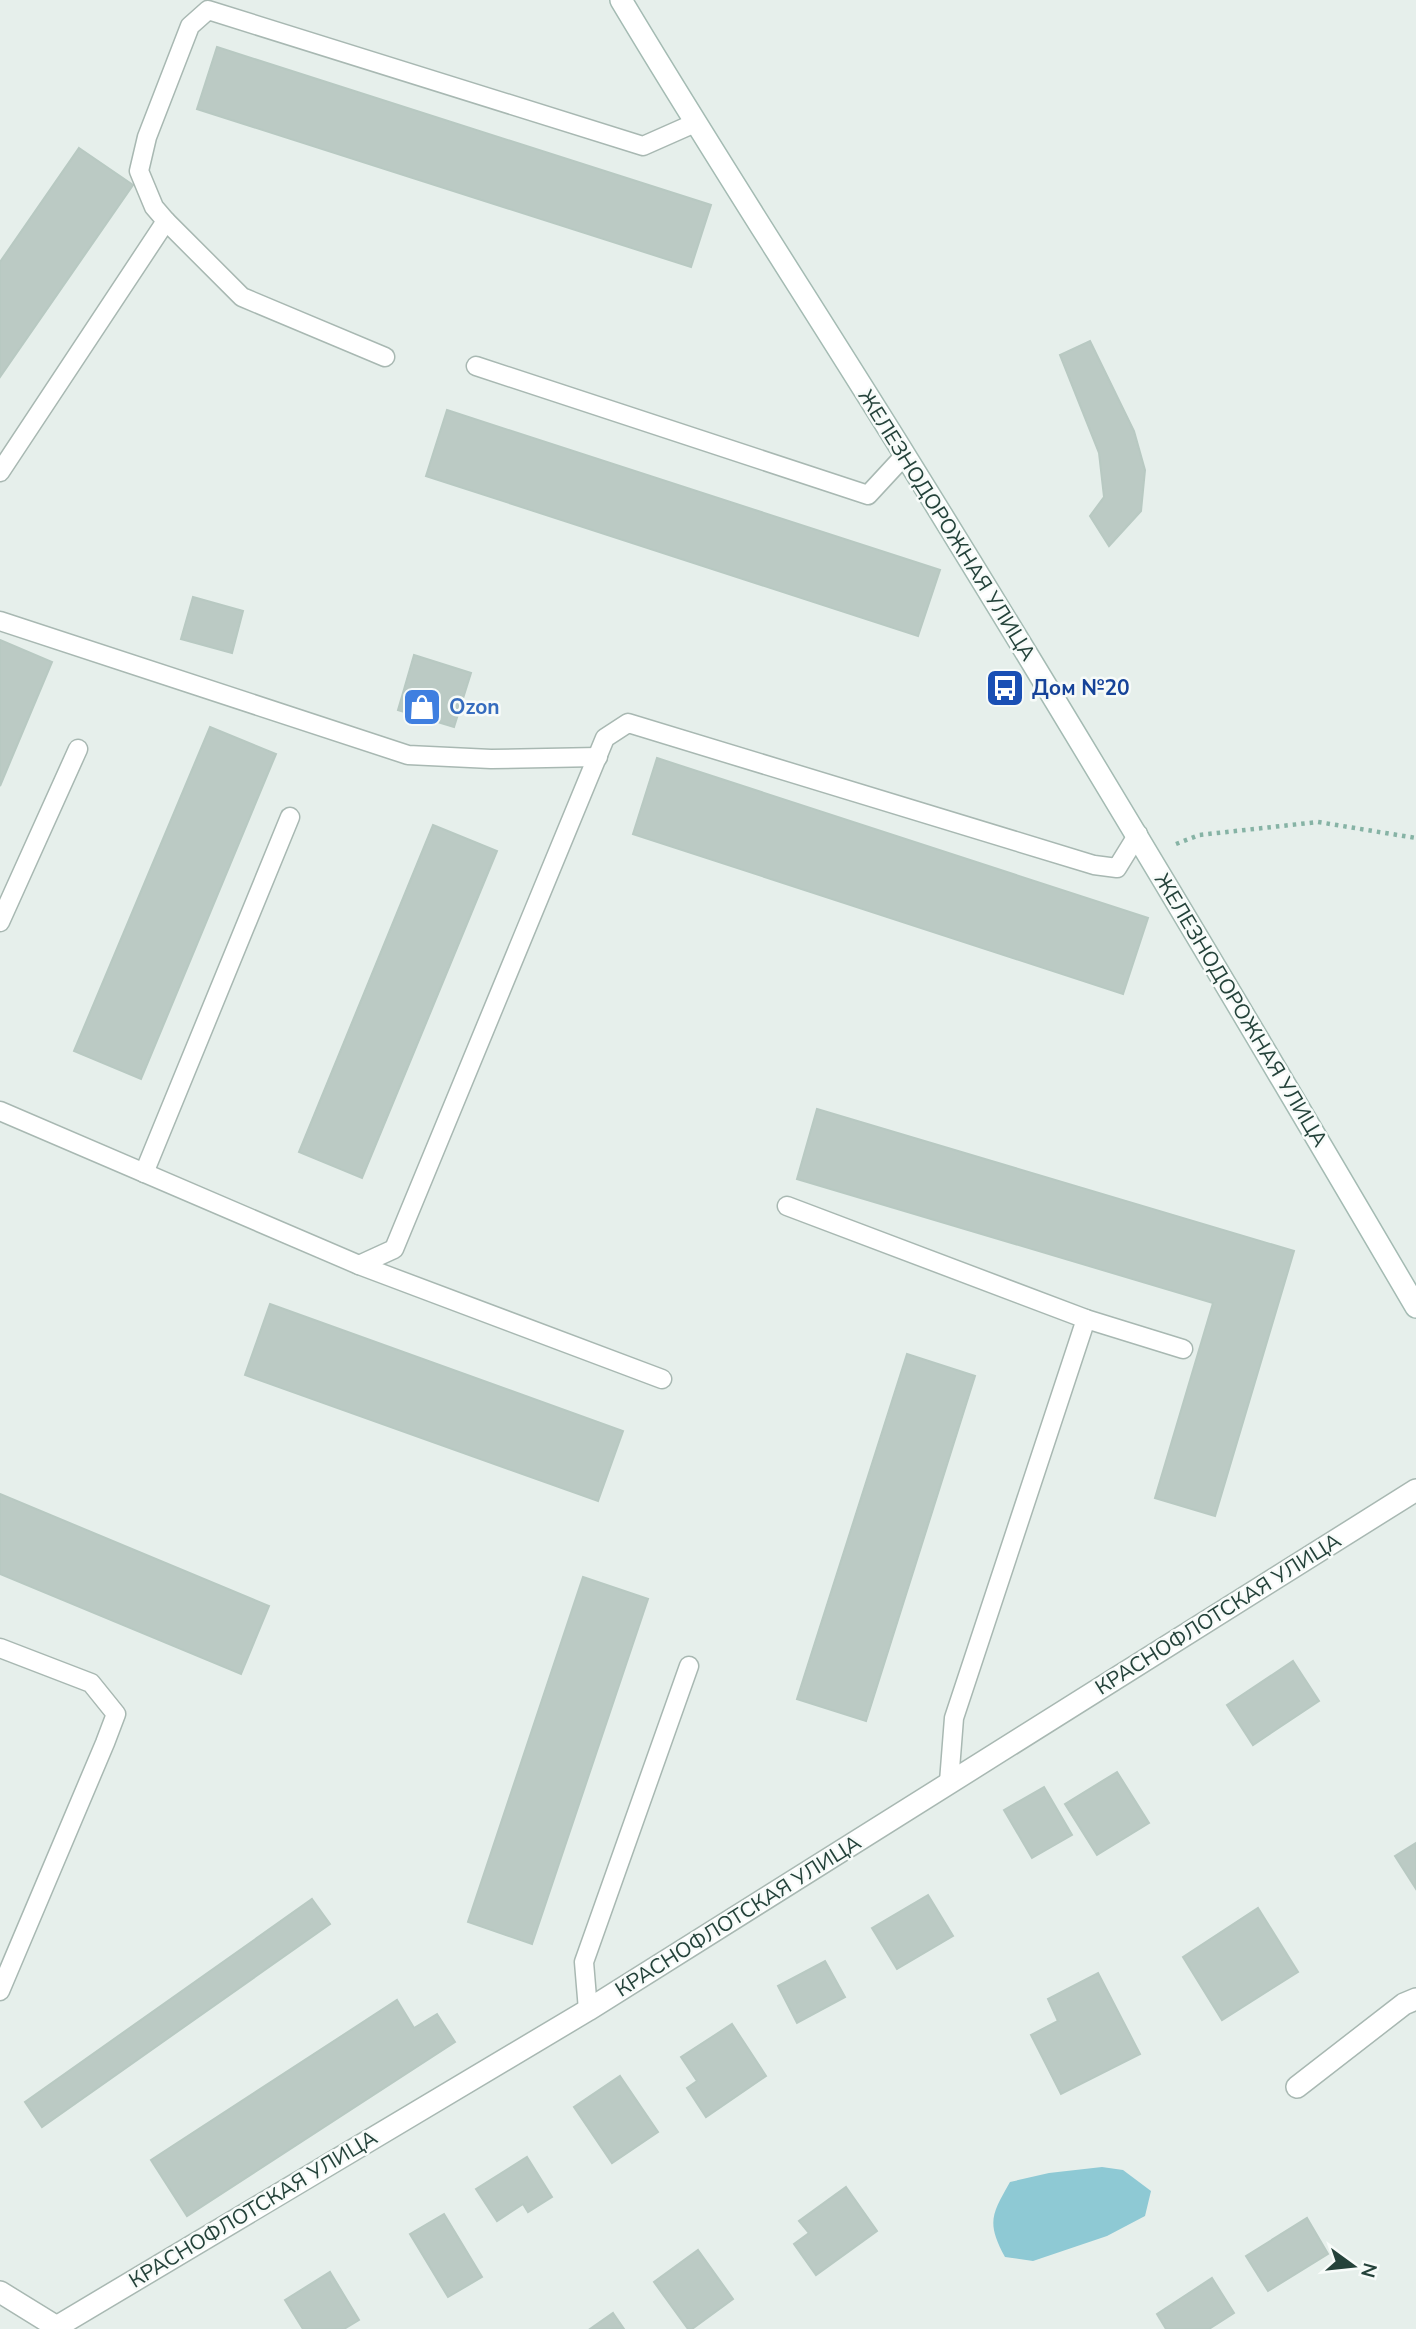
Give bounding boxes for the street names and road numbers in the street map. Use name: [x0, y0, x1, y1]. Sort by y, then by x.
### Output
street label: ЖЕЛЕЗНОДОРОЖНАЯ УЛИЦА: [852, 384, 1042, 666]
street label: ЖЕЛЕЗНОДОРОЖНАЯ УЛИЦА: [1148, 868, 1334, 1152]
street label: КРАСНОФЛОТСКАЯ УЛИЦА: [1090, 1527, 1346, 1701]
street label: КРАСНОФЛОТСКАЯ УЛИЦА: [610, 1829, 866, 2003]
street label: КРАСНОФЛОТСКАЯ УЛИЦА: [124, 2124, 382, 2294]

